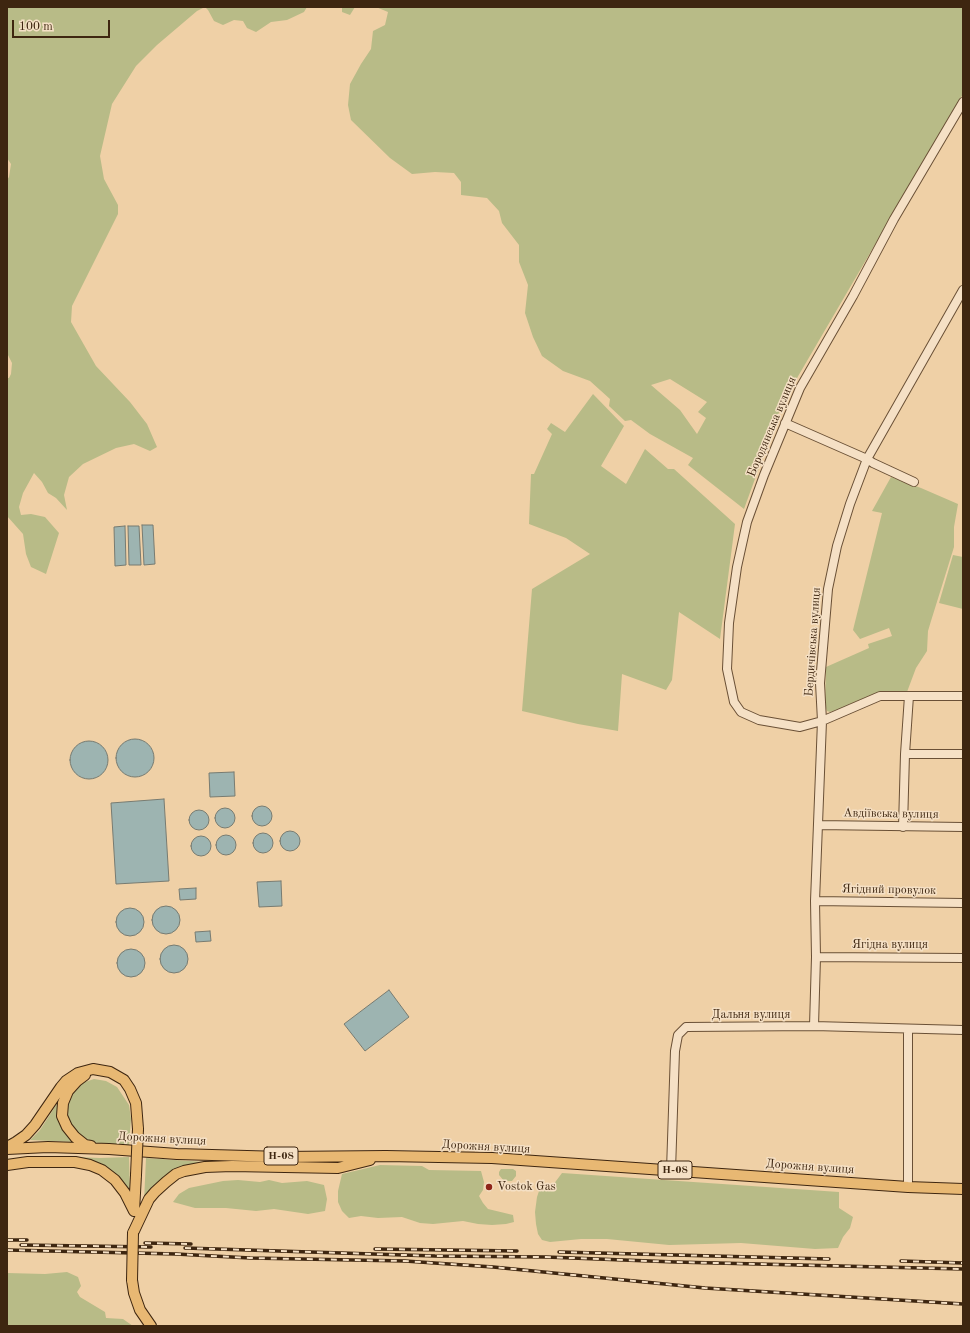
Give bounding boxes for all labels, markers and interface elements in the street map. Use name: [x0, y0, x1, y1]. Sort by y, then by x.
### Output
scale bar: [14, 12, 112, 38]
text: 100 m: [19, 21, 53, 33]
street label: Бородянська вулиця: [744, 375, 800, 479]
street label: Бердичівська вулиця: [802, 587, 824, 697]
street label: Авдіївська вулиця: [843, 806, 939, 822]
street label: Ягідний провулок: [842, 882, 936, 898]
street label: Ягідна вулиця: [852, 938, 928, 952]
street label: Дальня вулиця: [712, 1008, 790, 1022]
street label: Дорожня вулиця: [117, 1129, 207, 1149]
street label: Дорожня вулиця: [441, 1137, 531, 1157]
road number: Н-08: [264, 1147, 298, 1165]
street label: Дорожня вулиця: [765, 1157, 855, 1177]
road number: Н-08: [658, 1161, 692, 1179]
place label: Vostok Gas: [497, 1180, 556, 1194]
marker: Vostok Gas: [484, 1182, 494, 1192]

